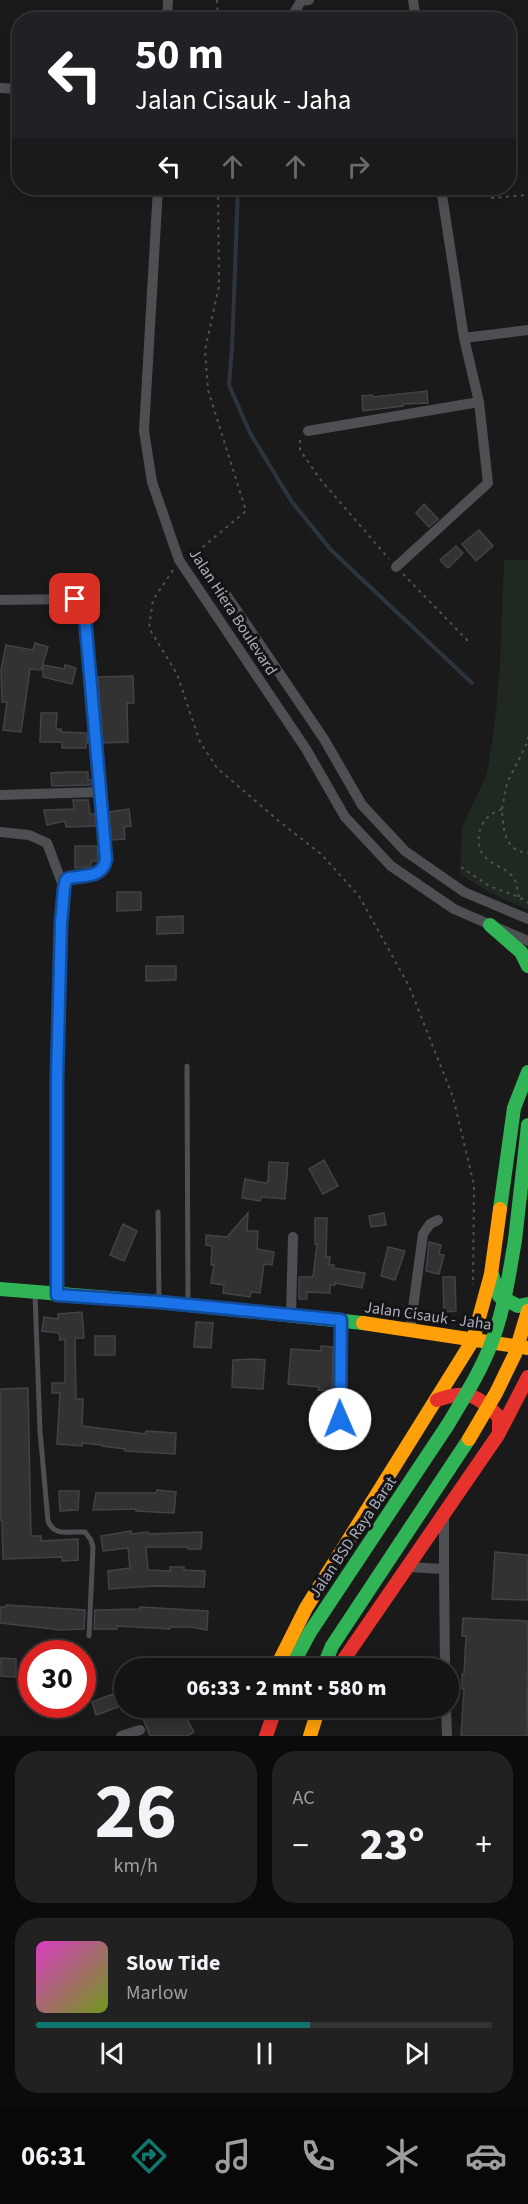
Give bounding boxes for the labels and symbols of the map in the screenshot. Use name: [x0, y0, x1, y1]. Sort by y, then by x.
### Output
street label: Jalan Hiera Boulevard: [184, 544, 282, 680]
pin: [49, 573, 100, 624]
street label: Jalan Cisauk - Jaha: [363, 1296, 493, 1336]
position arrow: [308, 1387, 372, 1451]
street label: Jalan BSD Raya Barat: [304, 1471, 402, 1602]
speed limit sign: 30: [18, 1640, 96, 1718]

